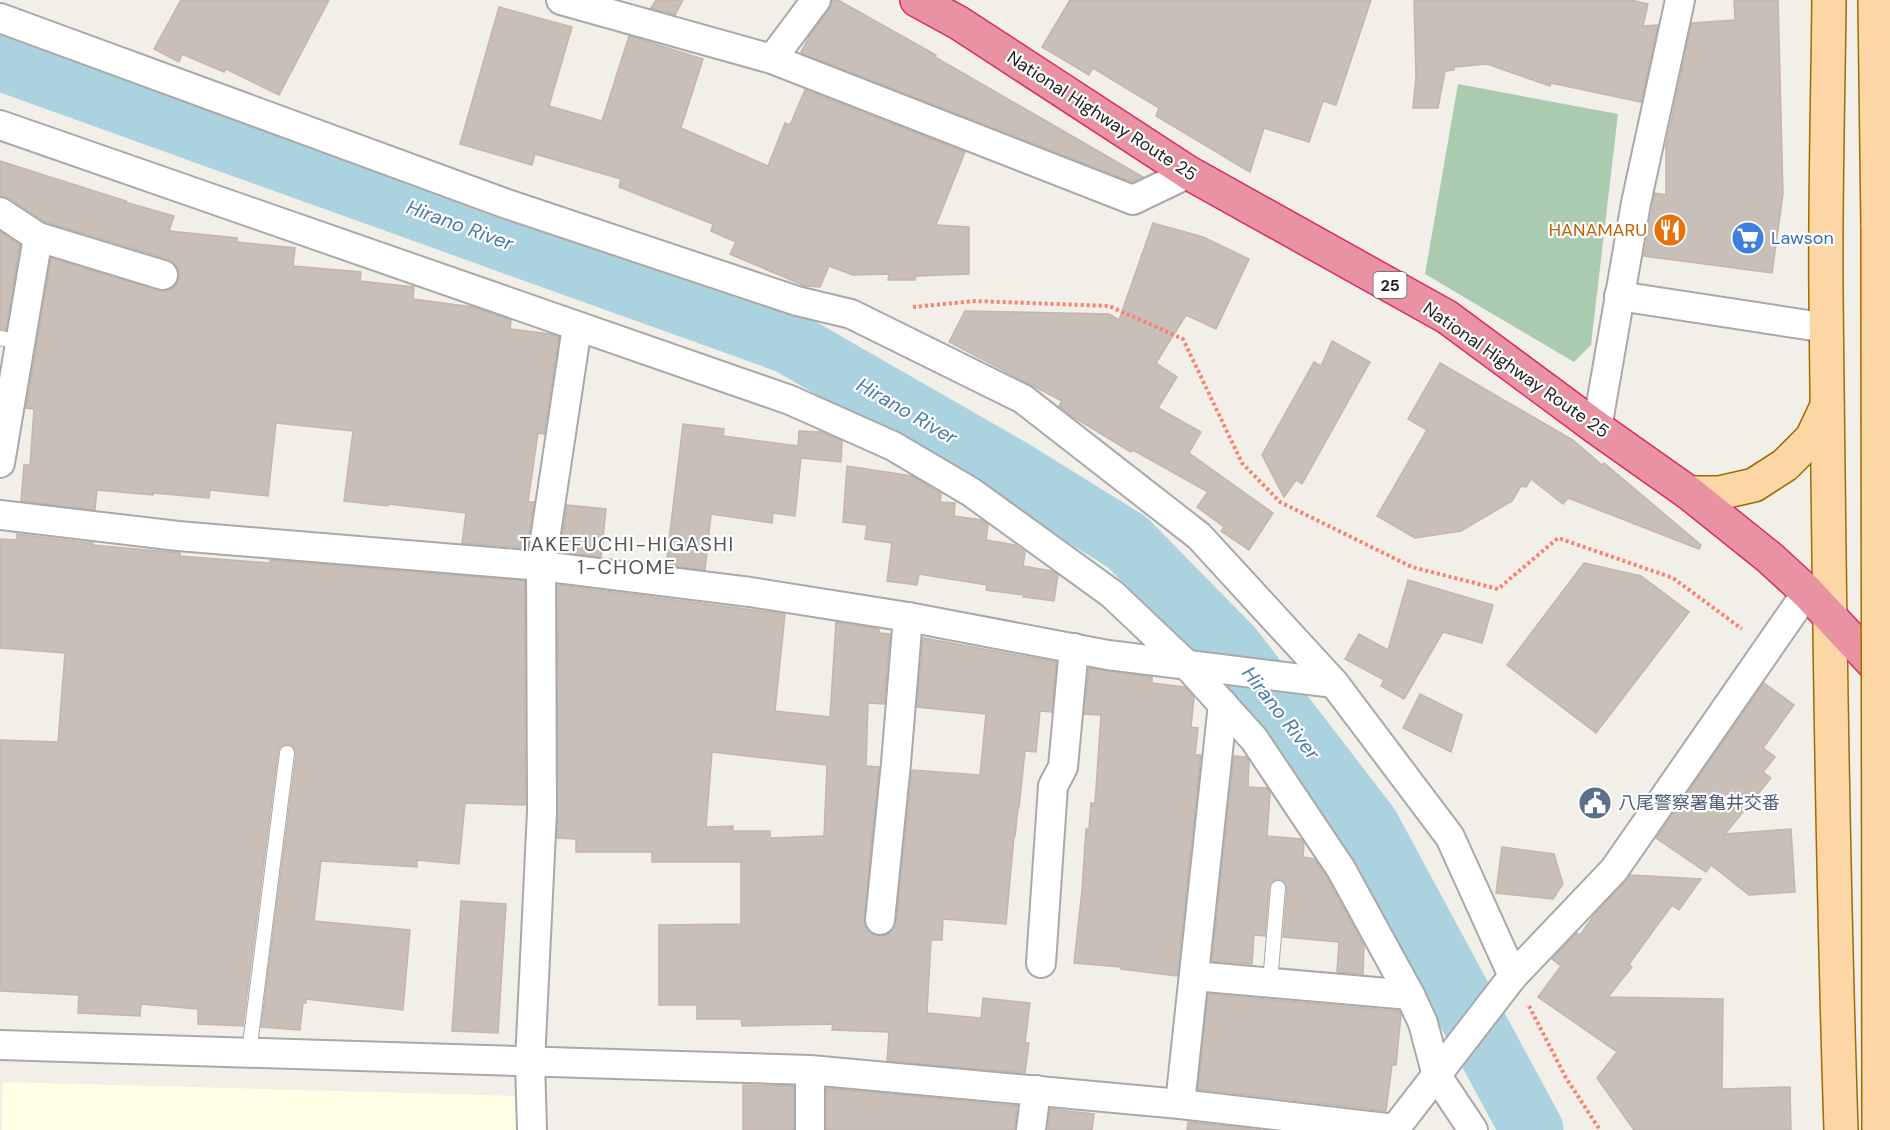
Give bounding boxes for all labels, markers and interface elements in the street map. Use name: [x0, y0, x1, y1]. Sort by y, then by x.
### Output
street label: National Highway Route 25: [1002, 45, 1202, 187]
water label: Hirano River: [403, 194, 518, 257]
restaurant icon: HANAMARU: [1652, 212, 1688, 248]
place label: HANAMARU: [1549, 218, 1647, 242]
supermarket icon: Lawson: [1730, 220, 1766, 256]
place label: Lawson: [1771, 226, 1834, 250]
road number: 25: [1374, 272, 1406, 298]
street label: National Highway Route 25: [1418, 297, 1614, 443]
water label: Hirano River: [852, 372, 962, 451]
district label: TAKEFUCHI-HIGASHI 1-CHOME: [519, 531, 735, 580]
water label: Hirano River: [1236, 661, 1326, 766]
public building icon: 八尾警察署亀井交番: [1577, 785, 1613, 821]
place label: 八尾警察署亀井交番: [1618, 791, 1780, 815]

